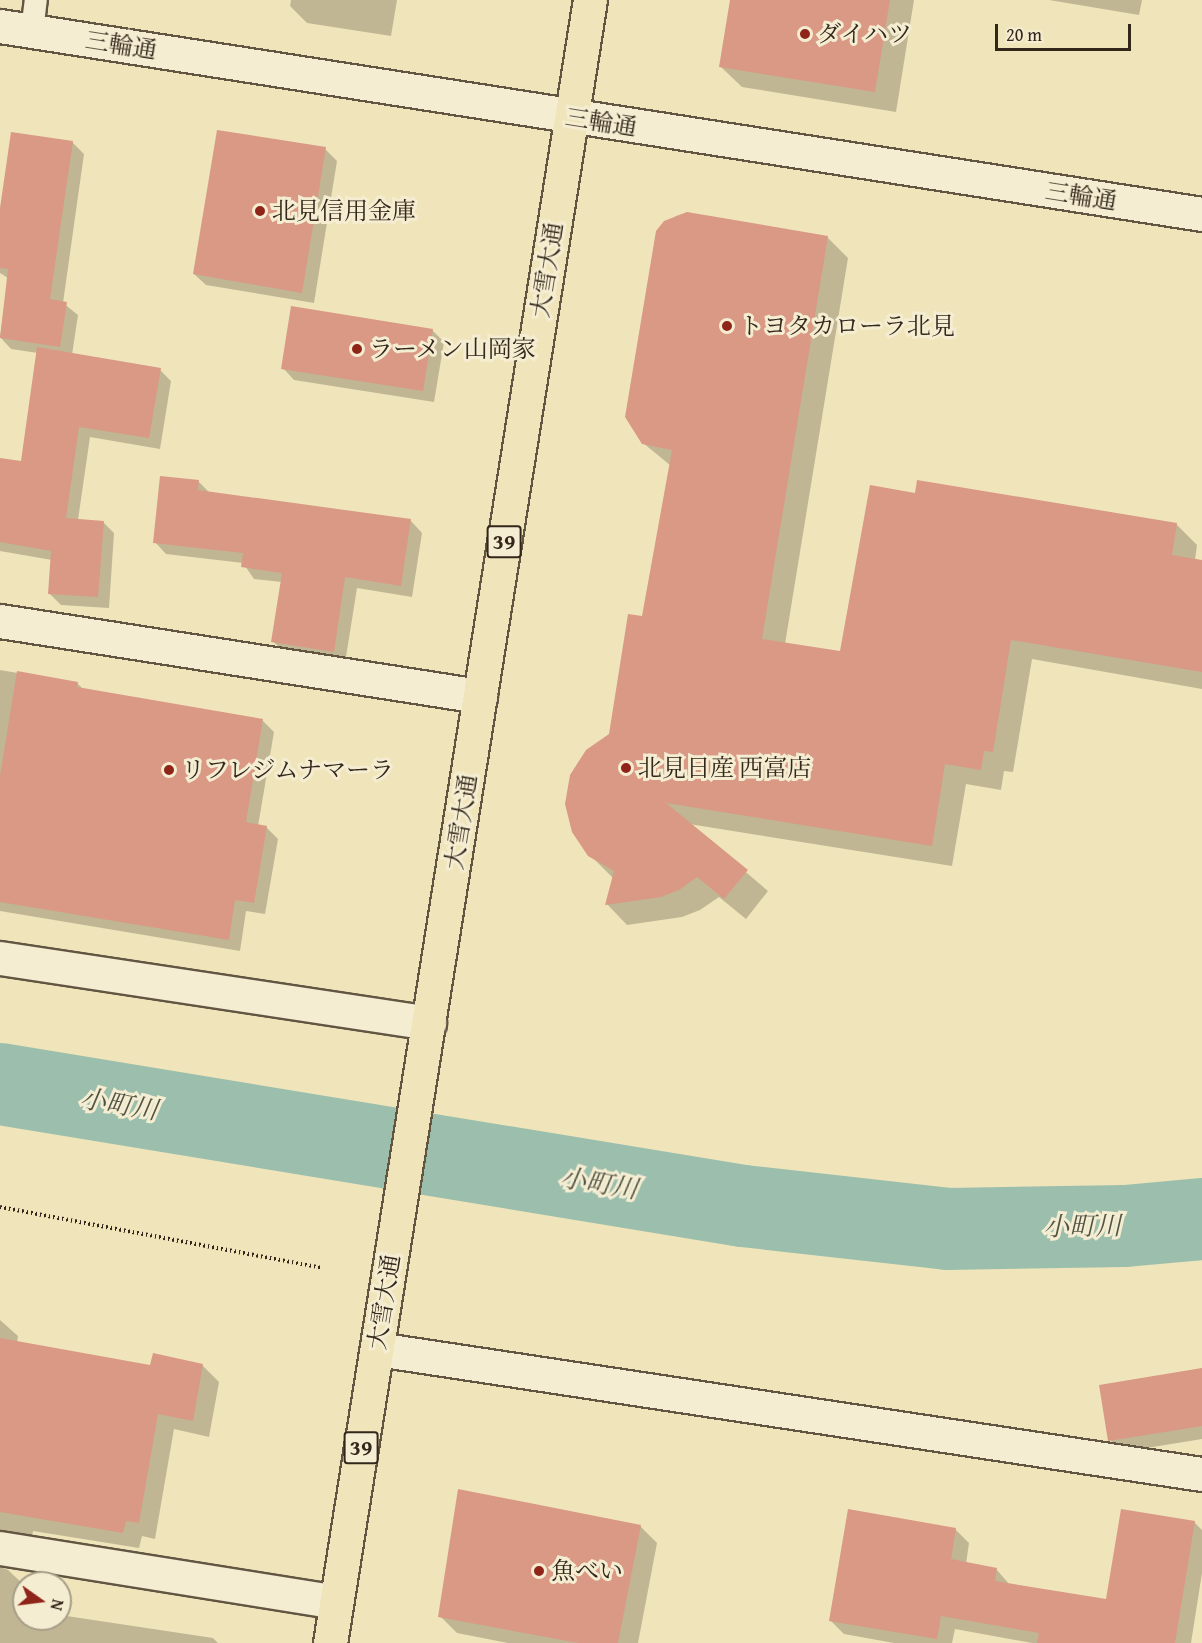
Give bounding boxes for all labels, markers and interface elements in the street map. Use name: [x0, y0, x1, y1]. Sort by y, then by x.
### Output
scale bar: [998, 12, 1134, 50]
place label: ダイハツ: [817, 20, 913, 48]
text: 20 m: [1006, 21, 1042, 48]
street label: 三輪通: [83, 25, 159, 65]
marker: ダイハツ: [798, 27, 812, 41]
street label: 三輪通: [563, 102, 639, 142]
street label: 三輪通: [1043, 176, 1119, 216]
place label: 北見信用金庫: [272, 197, 416, 225]
marker: 北見信用金庫: [253, 204, 267, 218]
street label: 大雪大通: [525, 220, 569, 320]
place label: トヨタカローラ北見: [739, 312, 955, 340]
marker: トヨタカローラ北見: [720, 319, 734, 333]
place label: ラーメン山岡家: [369, 335, 537, 363]
marker: ラーメン山岡家: [350, 342, 364, 356]
road number: 39: [486, 523, 522, 561]
place label: 北見日産 西富店: [638, 754, 811, 782]
place label: リフレジムナマーラ: [181, 756, 397, 784]
marker: 北見日産 西富店: [619, 761, 633, 775]
marker: リフレジムナマーラ: [162, 763, 176, 777]
street label: 大雪大通: [439, 772, 483, 872]
water label: 小町川: [78, 1082, 160, 1126]
water label: 小町川: [558, 1161, 640, 1205]
water label: 小町川: [1043, 1210, 1121, 1242]
street label: 大雪大通: [362, 1252, 406, 1352]
road number: 39: [343, 1429, 379, 1467]
place label: 魚べい: [551, 1557, 623, 1585]
marker: 魚べい: [532, 1564, 546, 1578]
north arrow: [12, 1571, 72, 1631]
text: N: [45, 1597, 70, 1613]

